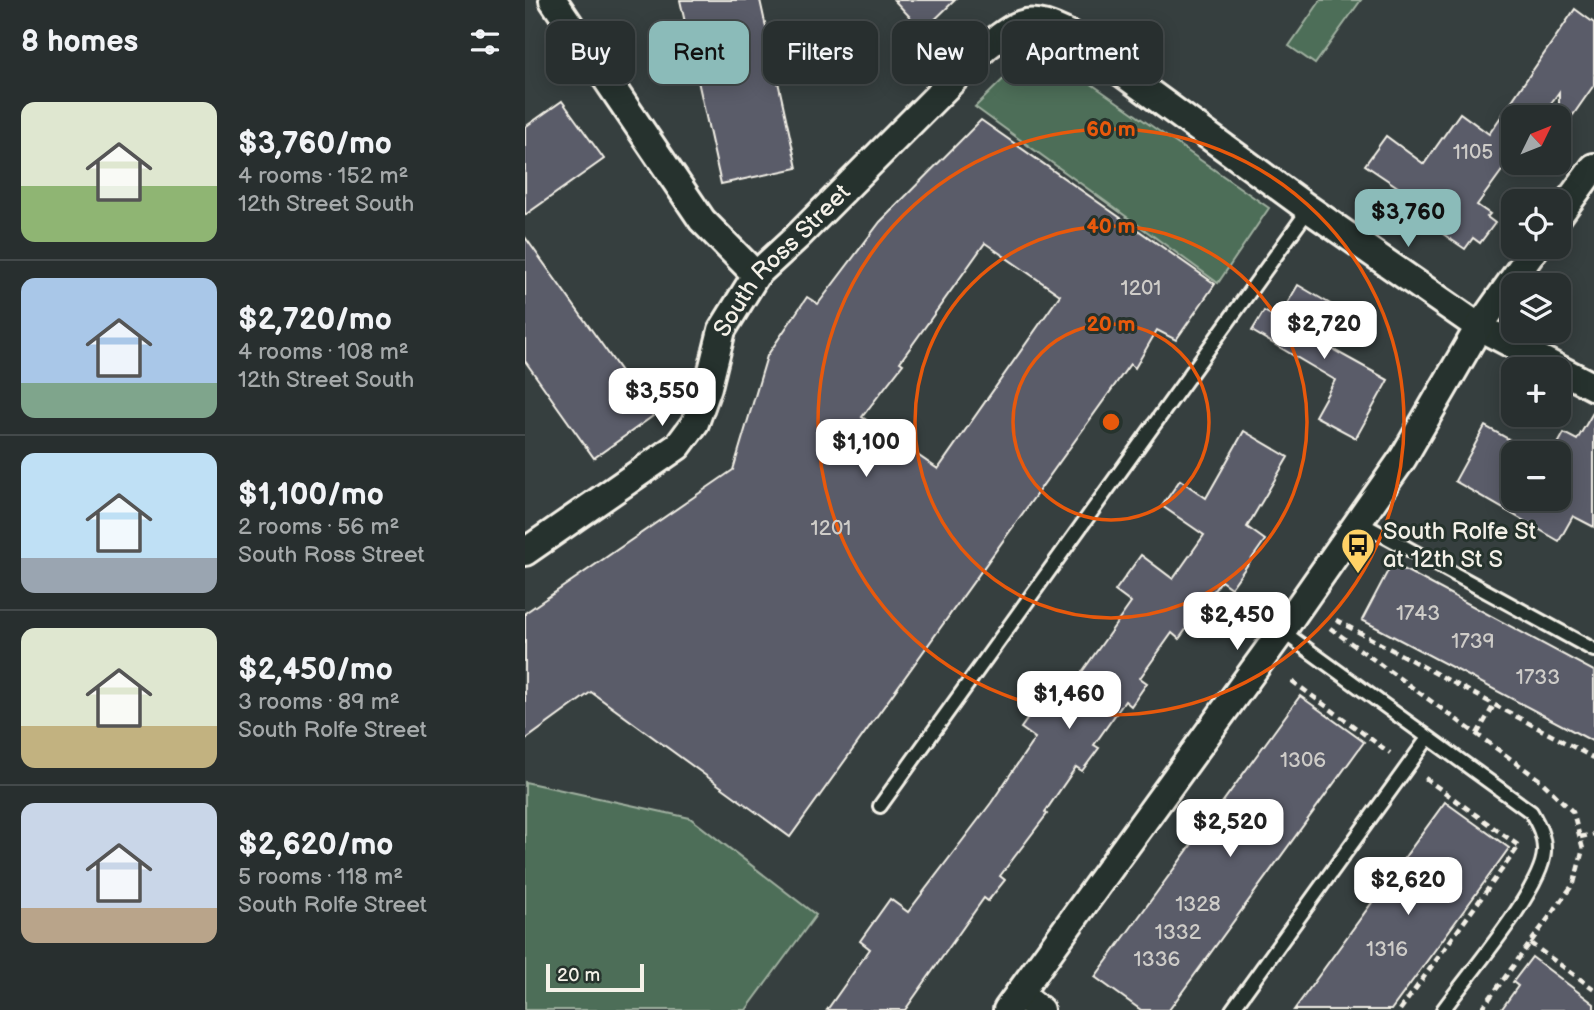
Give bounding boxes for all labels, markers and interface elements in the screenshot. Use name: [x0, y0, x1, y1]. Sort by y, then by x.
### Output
chip: Buy: [546, 21, 635, 84]
chip: Rent: [649, 21, 749, 84]
chip: Filters: [763, 21, 878, 84]
chip: New: [892, 21, 988, 84]
chip: Apartment: [1002, 21, 1163, 84]
icon: filters: [466, 23, 504, 61]
text: 8 homes: [21, 24, 138, 60]
north arrow: [1501, 105, 1571, 175]
map controls: [1501, 105, 1571, 511]
text: 60 m: [1086, 117, 1136, 142]
text: $3,760/mo: [238, 126, 392, 162]
icon: home: [77, 130, 161, 214]
house number: 1105: [1453, 140, 1493, 165]
text: 4 rooms · 152 m²: [238, 162, 408, 190]
street label: South Ross Street: [707, 177, 857, 342]
button: locate: [1501, 189, 1571, 259]
text: 12th Street South: [238, 190, 414, 218]
pin: $3,760: [1351, 190, 1465, 249]
text: $3,760: [1371, 198, 1445, 226]
text: 40 m: [1086, 214, 1136, 239]
button: layers: [1501, 273, 1571, 343]
house number: 1201: [1121, 276, 1162, 301]
text: $2,720/mo: [238, 302, 392, 338]
pin: $2,720: [1267, 302, 1381, 361]
icon: home: [77, 306, 161, 390]
text: $2,720: [1287, 310, 1361, 338]
text: 20 m: [1087, 312, 1135, 337]
text: 4 rooms · 108 m²: [238, 338, 409, 366]
button: +: [1501, 357, 1571, 427]
text: 12th Street South: [238, 366, 414, 394]
pin: $3,550: [605, 368, 719, 428]
text: $3,550: [625, 377, 699, 405]
centre of rings: [1099, 410, 1123, 434]
pin: $1,100: [809, 420, 923, 479]
text: $1,100: [832, 428, 900, 456]
button: −: [1501, 441, 1571, 511]
text: $1,100/mo: [238, 477, 384, 513]
icon: home: [77, 481, 161, 565]
text: 2 rooms · 56 m²: [238, 513, 400, 541]
house number: 1201: [811, 516, 852, 541]
place label: South Rolfe St at 12th St S: [1383, 517, 1537, 574]
bus stop icon: South Rolfe St at 12th St S: [1339, 526, 1377, 575]
text: South Ross Street: [238, 541, 425, 569]
pin: $2,450: [1180, 592, 1294, 652]
text: $2,450: [1199, 601, 1275, 629]
house number: 1743: [1396, 601, 1440, 626]
house number: 1739: [1451, 629, 1495, 654]
text: $2,450/mo: [238, 652, 393, 688]
icon: home: [77, 656, 161, 740]
house number: 1733: [1516, 665, 1560, 690]
pin: $1,460: [1012, 672, 1126, 731]
text: $1,460: [1033, 680, 1105, 708]
text: 3 rooms · 89 m²: [238, 688, 400, 716]
text: South Rolfe Street: [238, 716, 427, 744]
house number: 1306: [1280, 748, 1326, 773]
pin: $2,520: [1173, 800, 1287, 859]
text: $2,520: [1192, 808, 1268, 836]
text: $2,620/mo: [238, 827, 393, 863]
icon: home: [77, 831, 161, 915]
pin: $2,620: [1351, 858, 1465, 917]
text: 5 rooms · 118 m²: [238, 863, 403, 891]
text: $2,620: [1370, 866, 1446, 894]
text: South Rolfe Street: [238, 891, 427, 919]
house number: 1328: [1175, 892, 1221, 917]
house number: 1332: [1155, 920, 1202, 945]
house number: 1316: [1366, 937, 1408, 962]
house number: 1336: [1134, 947, 1181, 972]
scale bar: [546, 961, 644, 993]
text: 20 m: [557, 964, 600, 987]

